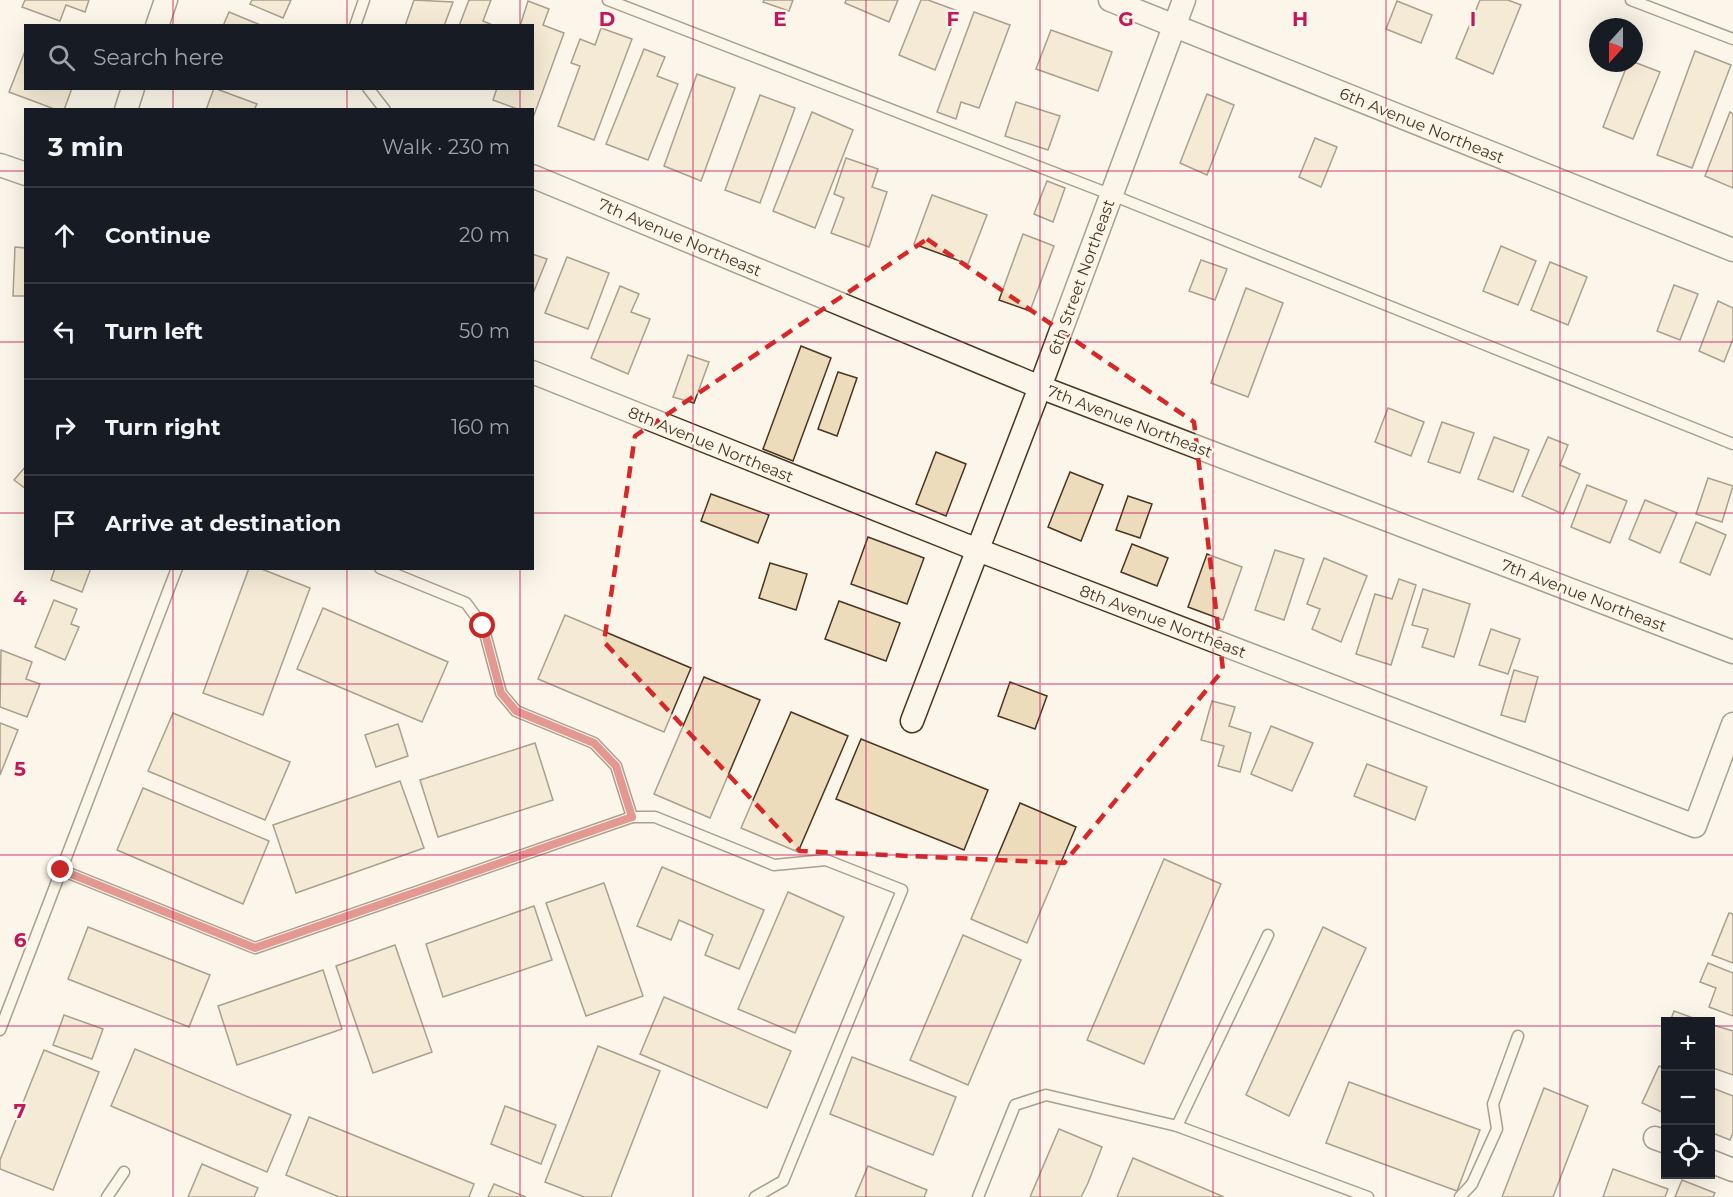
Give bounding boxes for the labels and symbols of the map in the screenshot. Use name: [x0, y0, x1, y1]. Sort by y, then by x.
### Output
text: D: [599, 7, 615, 31]
text: E: [773, 7, 787, 31]
text: F: [947, 7, 960, 31]
text: G: [1118, 7, 1134, 31]
text: H: [1292, 7, 1308, 31]
text: I: [1470, 7, 1476, 31]
north arrow: [1589, 18, 1643, 72]
street label: 6th Avenue Northeast: [1337, 84, 1507, 167]
street label: 7th Avenue Northeast: [595, 194, 765, 281]
street label: 6th Street Northeast: [1044, 196, 1119, 357]
street label: 7th Avenue Northeast: [1045, 381, 1216, 462]
street label: 8th Avenue Northeast: [625, 403, 797, 487]
street label: 7th Avenue Northeast: [1499, 555, 1670, 636]
street label: 8th Avenue Northeast: [1077, 581, 1249, 662]
text: 4: [13, 586, 27, 610]
route start: [469, 612, 495, 638]
text: 5: [14, 757, 26, 781]
route end: [47, 856, 73, 882]
text: 6: [14, 928, 27, 952]
text: 7: [14, 1099, 26, 1123]

